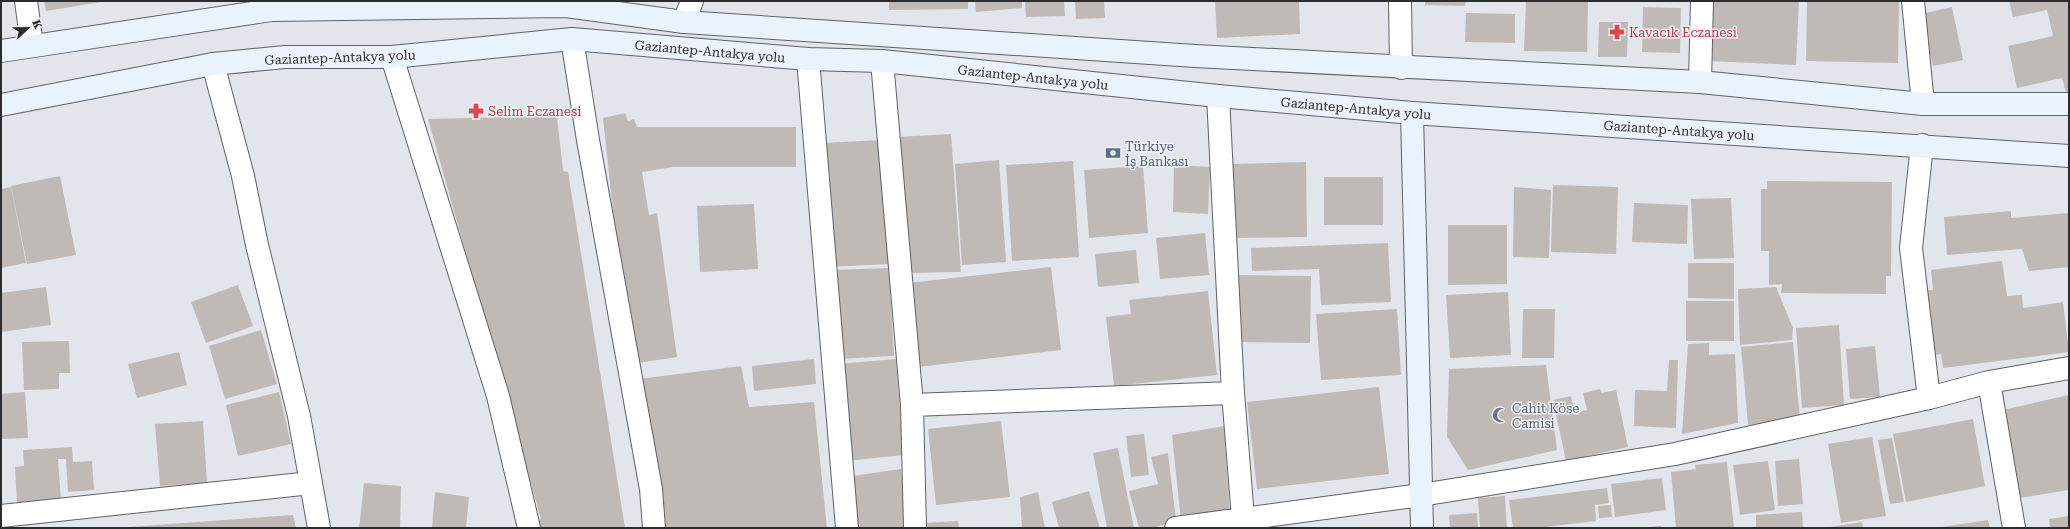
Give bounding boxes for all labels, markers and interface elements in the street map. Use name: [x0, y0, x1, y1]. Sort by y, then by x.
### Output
north arrow: [8, 8, 48, 48]
text: K: [29, 18, 45, 31]
pharmacy icon: Kavacık Eczanesi: [1608, 23, 1626, 41]
place label: Kavacık Eczanesi: [1629, 25, 1737, 40]
street label: Gaziantep-Antakya yolu: [634, 37, 786, 66]
street label: Gaziantep-Antakya yolu: [264, 47, 416, 68]
street label: Gaziantep-Antakya yolu: [957, 62, 1109, 93]
street label: Gaziantep-Antakya yolu: [1280, 94, 1432, 123]
pharmacy icon: Selim Eczanesi: [467, 102, 485, 120]
place label: Selim Eczanesi: [488, 104, 581, 119]
street label: Gaziantep-Antakya yolu: [1603, 118, 1755, 143]
place label: Türkiye İş Bankası: [1125, 139, 1188, 169]
bank icon: Türkiye İş Bankası: [1104, 144, 1122, 162]
place label: Cahit Köse Camisi: [1512, 401, 1579, 431]
mosque icon: Cahit Köse Camisi: [1491, 406, 1509, 424]

